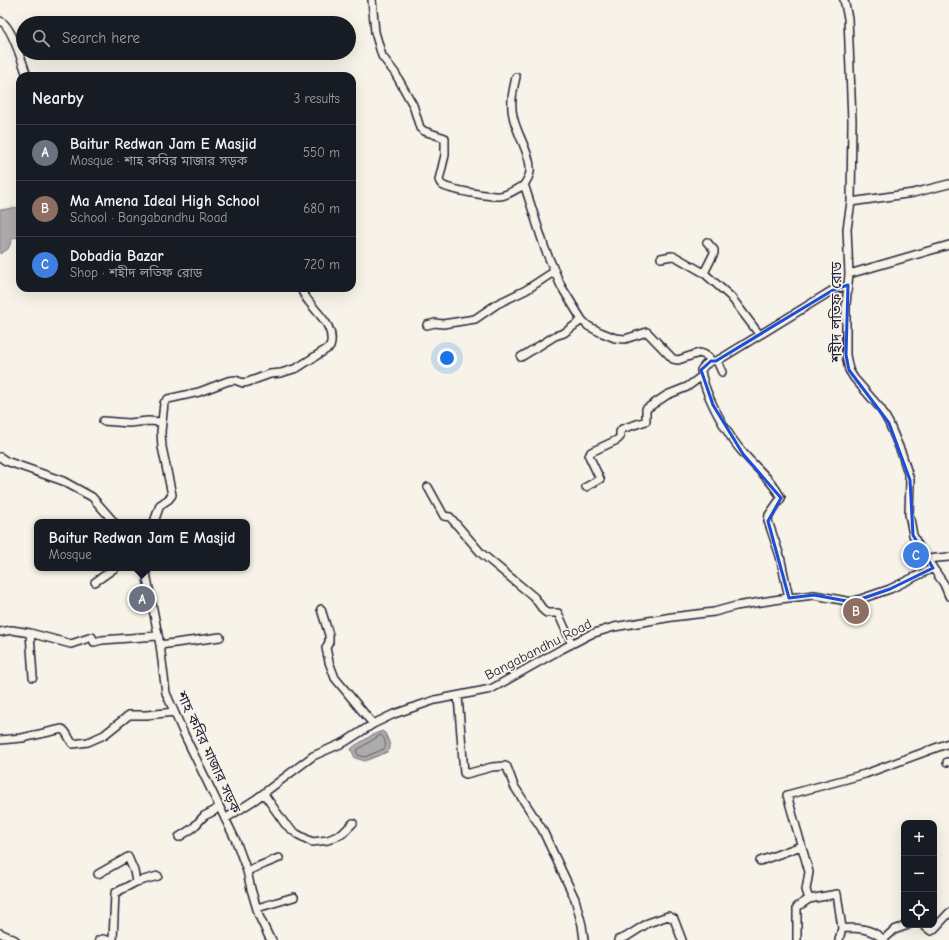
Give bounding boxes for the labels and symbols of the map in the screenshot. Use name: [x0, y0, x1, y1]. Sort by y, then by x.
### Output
street label: শহীদ লতিফ রোড: [828, 261, 845, 363]
your location: [437, 348, 457, 368]
pin: C: [903, 540, 929, 570]
pin: A: [129, 584, 155, 614]
pin: B: [843, 596, 869, 626]
street label: Bangabandhu Road: [482, 615, 595, 684]
street label: শাহ কবির মাজার সড়ক: [172, 687, 245, 817]

